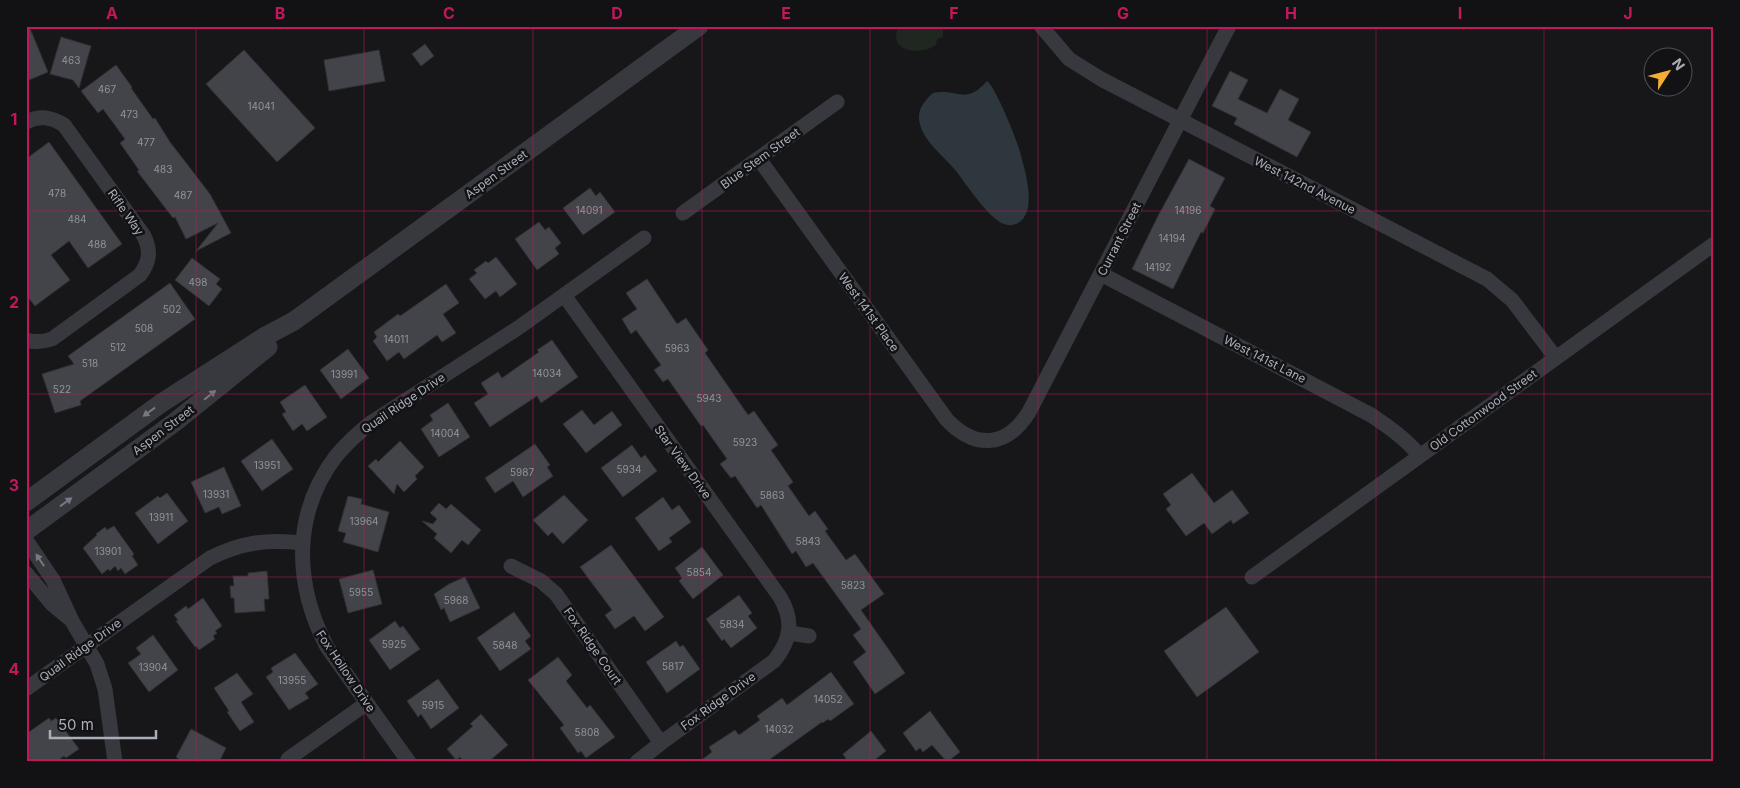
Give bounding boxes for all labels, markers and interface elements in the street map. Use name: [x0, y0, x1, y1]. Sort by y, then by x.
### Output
text: A: [106, 3, 118, 23]
text: B: [275, 3, 285, 23]
text: C: [443, 3, 455, 23]
text: D: [611, 3, 623, 23]
text: E: [781, 3, 791, 23]
text: F: [949, 3, 959, 23]
text: G: [1117, 3, 1129, 23]
text: H: [1285, 3, 1297, 23]
text: I: [1458, 3, 1462, 23]
text: J: [1623, 3, 1633, 23]
north arrow: [1642, 48, 1692, 98]
house number: 463: [62, 54, 80, 66]
text: N: [1669, 55, 1689, 73]
house number: 467: [98, 83, 116, 95]
house number: 14041: [247, 100, 275, 112]
house number: 473: [120, 108, 138, 120]
text: 1: [11, 109, 17, 129]
street label: Blue Stem Street: [717, 124, 803, 192]
house number: 477: [137, 136, 155, 148]
street label: Aspen Street: [462, 146, 530, 202]
street label: West 142nd Avenue: [1252, 153, 1358, 217]
house number: 483: [154, 163, 172, 175]
street label: Rifle Way: [105, 186, 147, 238]
house number: 478: [48, 187, 66, 199]
house number: 487: [174, 189, 192, 201]
street label: Currant Street: [1094, 200, 1144, 278]
house number: 14091: [575, 204, 603, 216]
house number: 14196: [1175, 204, 1201, 216]
house number: 484: [67, 213, 87, 225]
house number: 14194: [1158, 232, 1186, 244]
house number: 488: [88, 238, 106, 250]
house number: 14192: [1145, 261, 1171, 273]
street label: West 141st Place: [835, 270, 903, 354]
house number: 498: [189, 276, 207, 288]
text: 2: [9, 292, 19, 312]
house number: 502: [163, 303, 181, 315]
house number: 508: [135, 322, 153, 334]
street label: West 141st Lane: [1221, 332, 1309, 386]
house number: 14011: [384, 333, 408, 345]
house number: 512: [110, 341, 126, 353]
house number: 5963: [665, 342, 689, 354]
house number: 518: [82, 357, 98, 369]
street label: Old Cottonwood Street: [1426, 366, 1540, 454]
house number: 14034: [532, 367, 562, 379]
house number: 13991: [331, 368, 357, 380]
street label: Quail Ridge Drive: [358, 369, 448, 437]
house number: 522: [53, 383, 71, 395]
one-way arrow: [203, 389, 216, 400]
house number: 5943: [697, 392, 721, 404]
street label: Aspen Street: [129, 402, 197, 458]
one-way arrow: [143, 407, 156, 418]
street label: Star View Drive: [651, 422, 715, 502]
house number: 14004: [430, 427, 460, 439]
house number: 5923: [733, 436, 757, 448]
house number: 13951: [254, 459, 280, 471]
house number: 5934: [617, 463, 641, 475]
house number: 5987: [510, 466, 534, 478]
text: 3: [9, 475, 19, 495]
house number: 13931: [203, 488, 229, 500]
house number: 5863: [760, 489, 784, 501]
one-way arrow: [59, 497, 72, 508]
house number: 13911: [149, 511, 173, 523]
house number: 13964: [349, 515, 379, 527]
house number: 5843: [796, 535, 820, 547]
house number: 13901: [95, 545, 121, 557]
one-way arrow: [35, 553, 45, 567]
house number: 5854: [687, 566, 711, 578]
house number: 5823: [841, 579, 865, 591]
house number: 5955: [349, 586, 373, 598]
house number: 5968: [444, 594, 468, 606]
street label: Fox Ridge Court: [561, 604, 625, 688]
street label: Quail Ridge Drive: [36, 615, 124, 685]
house number: 5834: [720, 618, 744, 630]
street label: Fox Hollow Drive: [313, 627, 379, 715]
house number: 5925: [382, 638, 406, 650]
house number: 5848: [493, 639, 517, 651]
text: 4: [9, 659, 20, 679]
house number: 5817: [662, 660, 684, 672]
house number: 13904: [138, 661, 168, 673]
street label: Fox Ridge Drive: [678, 669, 758, 733]
house number: 13955: [278, 674, 306, 686]
house number: 14052: [813, 693, 843, 705]
house number: 5915: [422, 699, 444, 711]
scale bar: [50, 708, 156, 740]
text: 50 m: [58, 715, 94, 734]
house number: 14032: [764, 723, 794, 735]
house number: 5808: [575, 726, 599, 738]

